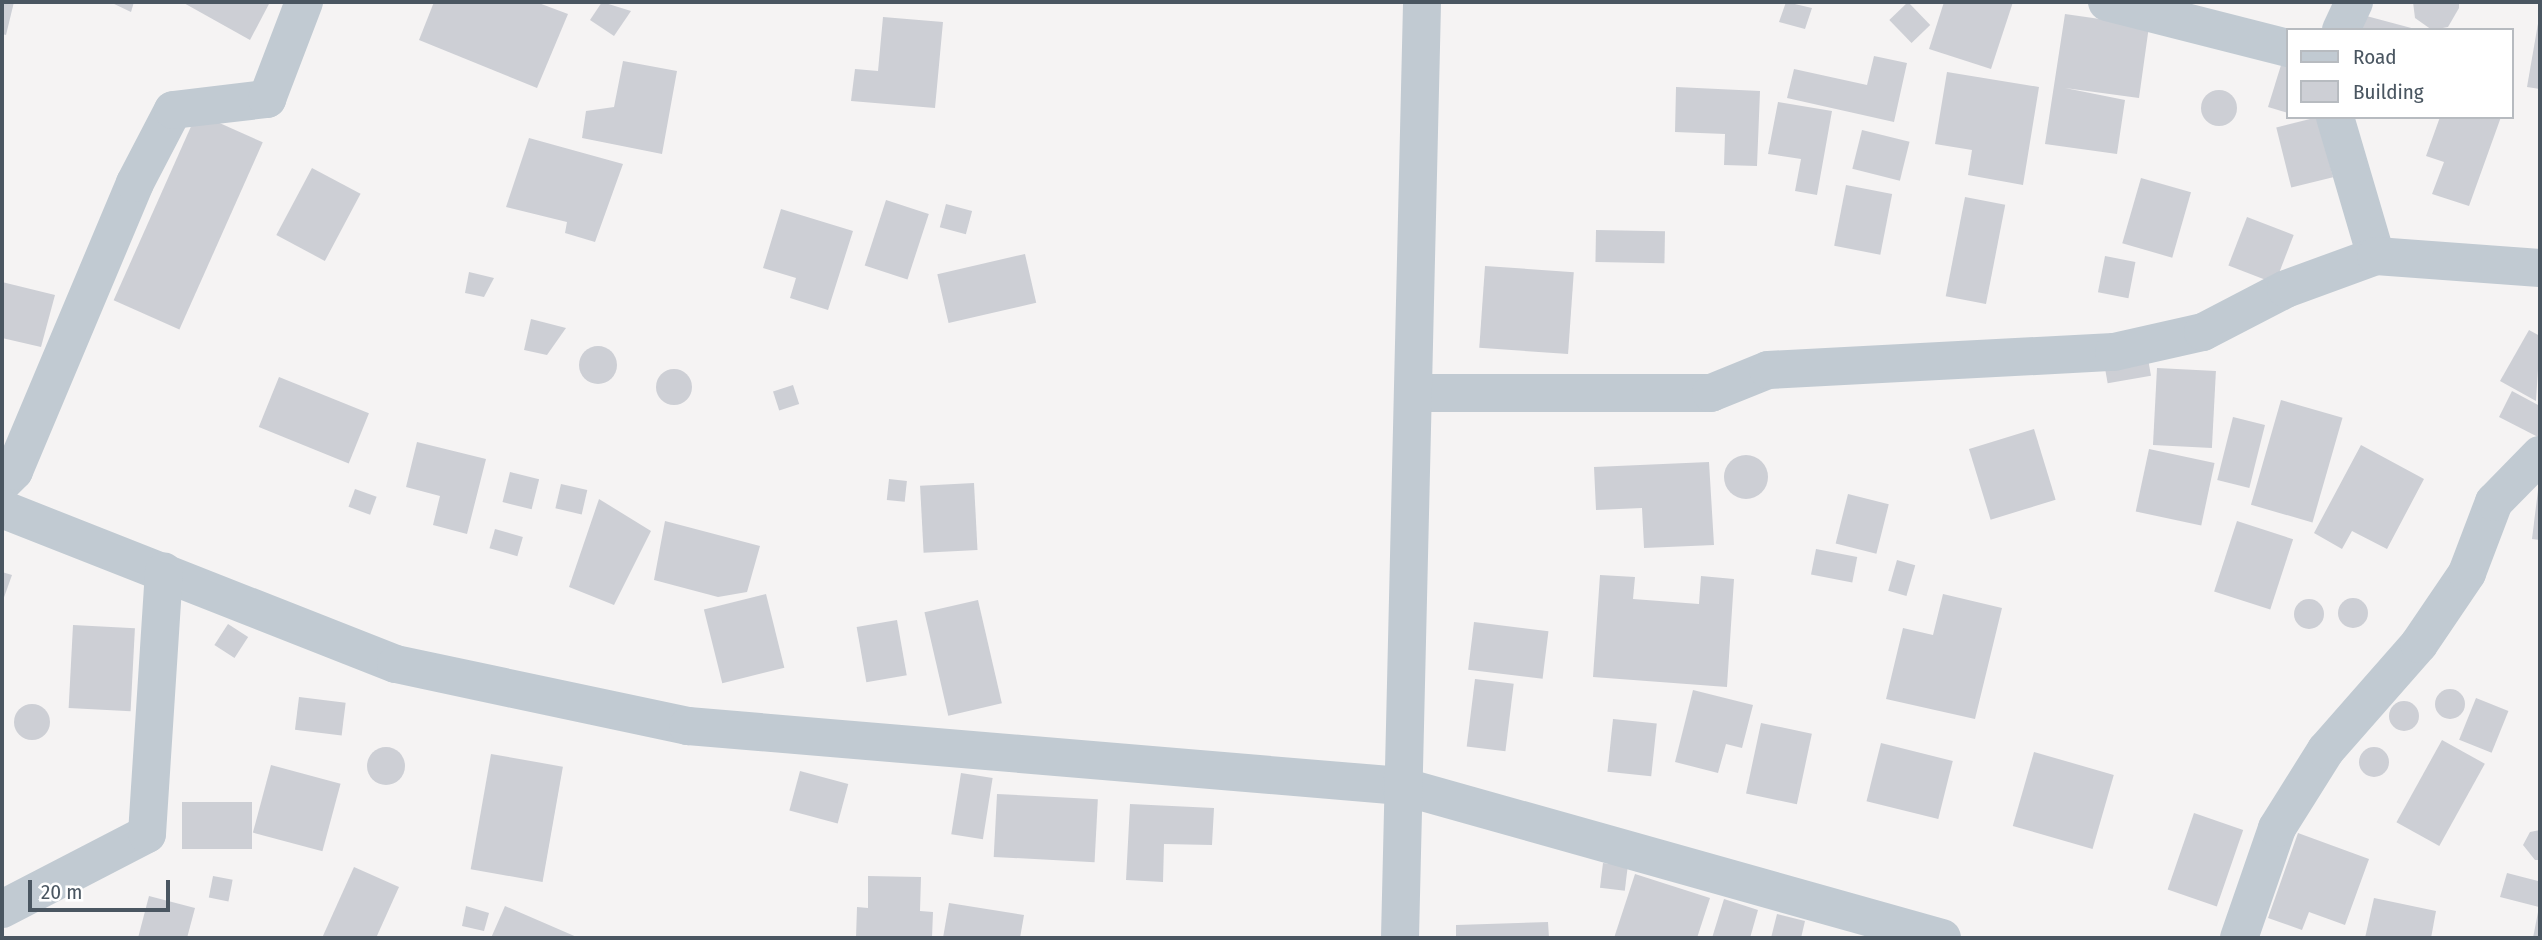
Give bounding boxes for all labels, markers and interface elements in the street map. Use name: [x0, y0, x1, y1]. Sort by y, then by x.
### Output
legend: [2286, 28, 2514, 119]
text: Road: [2353, 44, 2397, 70]
text: Building: [2353, 79, 2424, 105]
scale bar: [32, 866, 173, 910]
text: 20 m: [41, 879, 82, 905]

